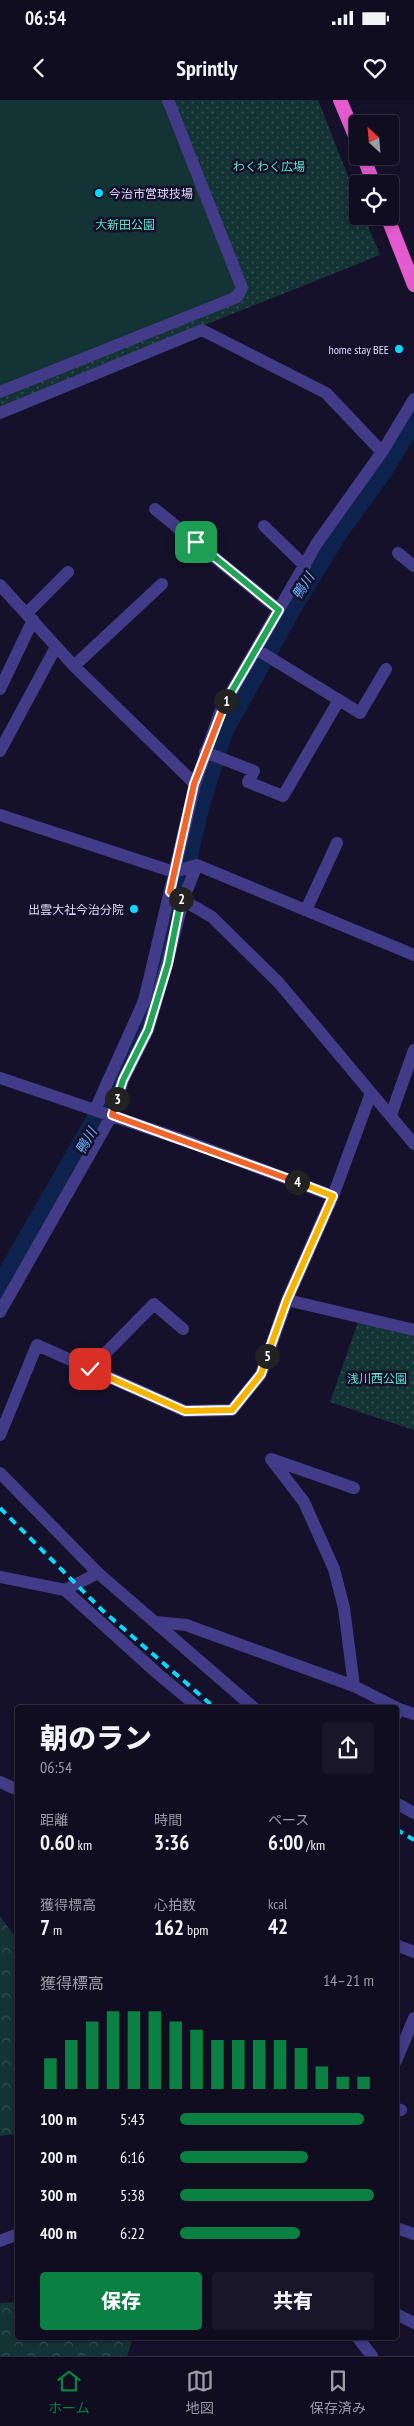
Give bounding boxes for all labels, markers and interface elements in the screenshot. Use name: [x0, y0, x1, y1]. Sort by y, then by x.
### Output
text: 06:54: [25, 6, 66, 30]
icon: back: [25, 54, 53, 82]
text: Sprintly: [176, 54, 238, 82]
icon: heart: [361, 54, 389, 82]
north arrow: [349, 115, 399, 165]
map controls: [349, 115, 399, 225]
park label: わくわく広場: [233, 159, 305, 174]
button: locate: [349, 175, 399, 225]
place label: 今治市営球技場: [109, 186, 193, 201]
marker: 今治市営球技場: [93, 187, 105, 199]
park label: 大新田公園: [95, 217, 155, 232]
place label: home stay BEE: [328, 342, 389, 357]
marker: home stay BEE: [393, 343, 405, 355]
pin: [175, 521, 217, 563]
icon: arrive: [182, 528, 210, 556]
water label: 鴨川: [288, 568, 319, 603]
pin: 1: [214, 688, 238, 714]
text: 1: [223, 692, 230, 710]
pin: 2: [168, 886, 194, 912]
text: 2: [178, 890, 185, 908]
place label: 出雲大社今治分院: [28, 902, 124, 917]
marker: 出雲大社今治分院: [128, 903, 140, 915]
pin: 3: [104, 1086, 130, 1112]
text: 3: [114, 1090, 121, 1108]
water label: 鴨川: [71, 1123, 102, 1158]
pin: 4: [284, 1170, 310, 1194]
text: 4: [294, 1173, 301, 1191]
pin: 5: [254, 1344, 280, 1368]
text: 5: [264, 1347, 271, 1365]
pin: [69, 1348, 111, 1390]
icon: check: [76, 1355, 104, 1383]
park label: 浅川西公園: [347, 1371, 407, 1386]
text: 朝のラン: [40, 1719, 152, 1756]
button: share: [322, 1722, 374, 1774]
text: 06:54: [40, 1757, 72, 1777]
text: 距離: [40, 1811, 68, 1829]
text: 時間: [154, 1811, 182, 1829]
text: ペース: [268, 1811, 309, 1829]
text: 0.60: [40, 1829, 75, 1856]
text: 3:36: [154, 1829, 189, 1856]
text: 6:00: [268, 1829, 303, 1856]
text: km: [75, 1836, 92, 1854]
text: /km: [303, 1836, 325, 1854]
text: kcal: [268, 1895, 287, 1913]
text: 獲得標高: [40, 1896, 96, 1914]
text: 心拍数: [154, 1896, 196, 1914]
text: 42: [268, 1913, 288, 1940]
text: 7: [40, 1914, 50, 1941]
text: 162: [154, 1914, 184, 1941]
text: m: [50, 1921, 62, 1939]
text: bpm: [184, 1921, 208, 1939]
text: 14–21 m: [323, 1970, 374, 1990]
text: 獲得標高: [40, 1973, 104, 1993]
text: 100 m: [40, 2109, 77, 2129]
text: 5:43: [120, 2109, 145, 2129]
text: 200 m: [40, 2147, 77, 2167]
text: 6:16: [120, 2147, 145, 2167]
text: 300 m: [40, 2185, 77, 2205]
text: 5:38: [120, 2185, 145, 2205]
text: 400 m: [40, 2223, 77, 2243]
text: 6:22: [120, 2223, 145, 2243]
button: 保存: [40, 2272, 202, 2330]
button: 共有: [212, 2272, 374, 2330]
tab: ホーム: [48, 2367, 90, 2417]
tab: 地図: [186, 2367, 214, 2417]
tab: 保存済み: [310, 2367, 366, 2417]

